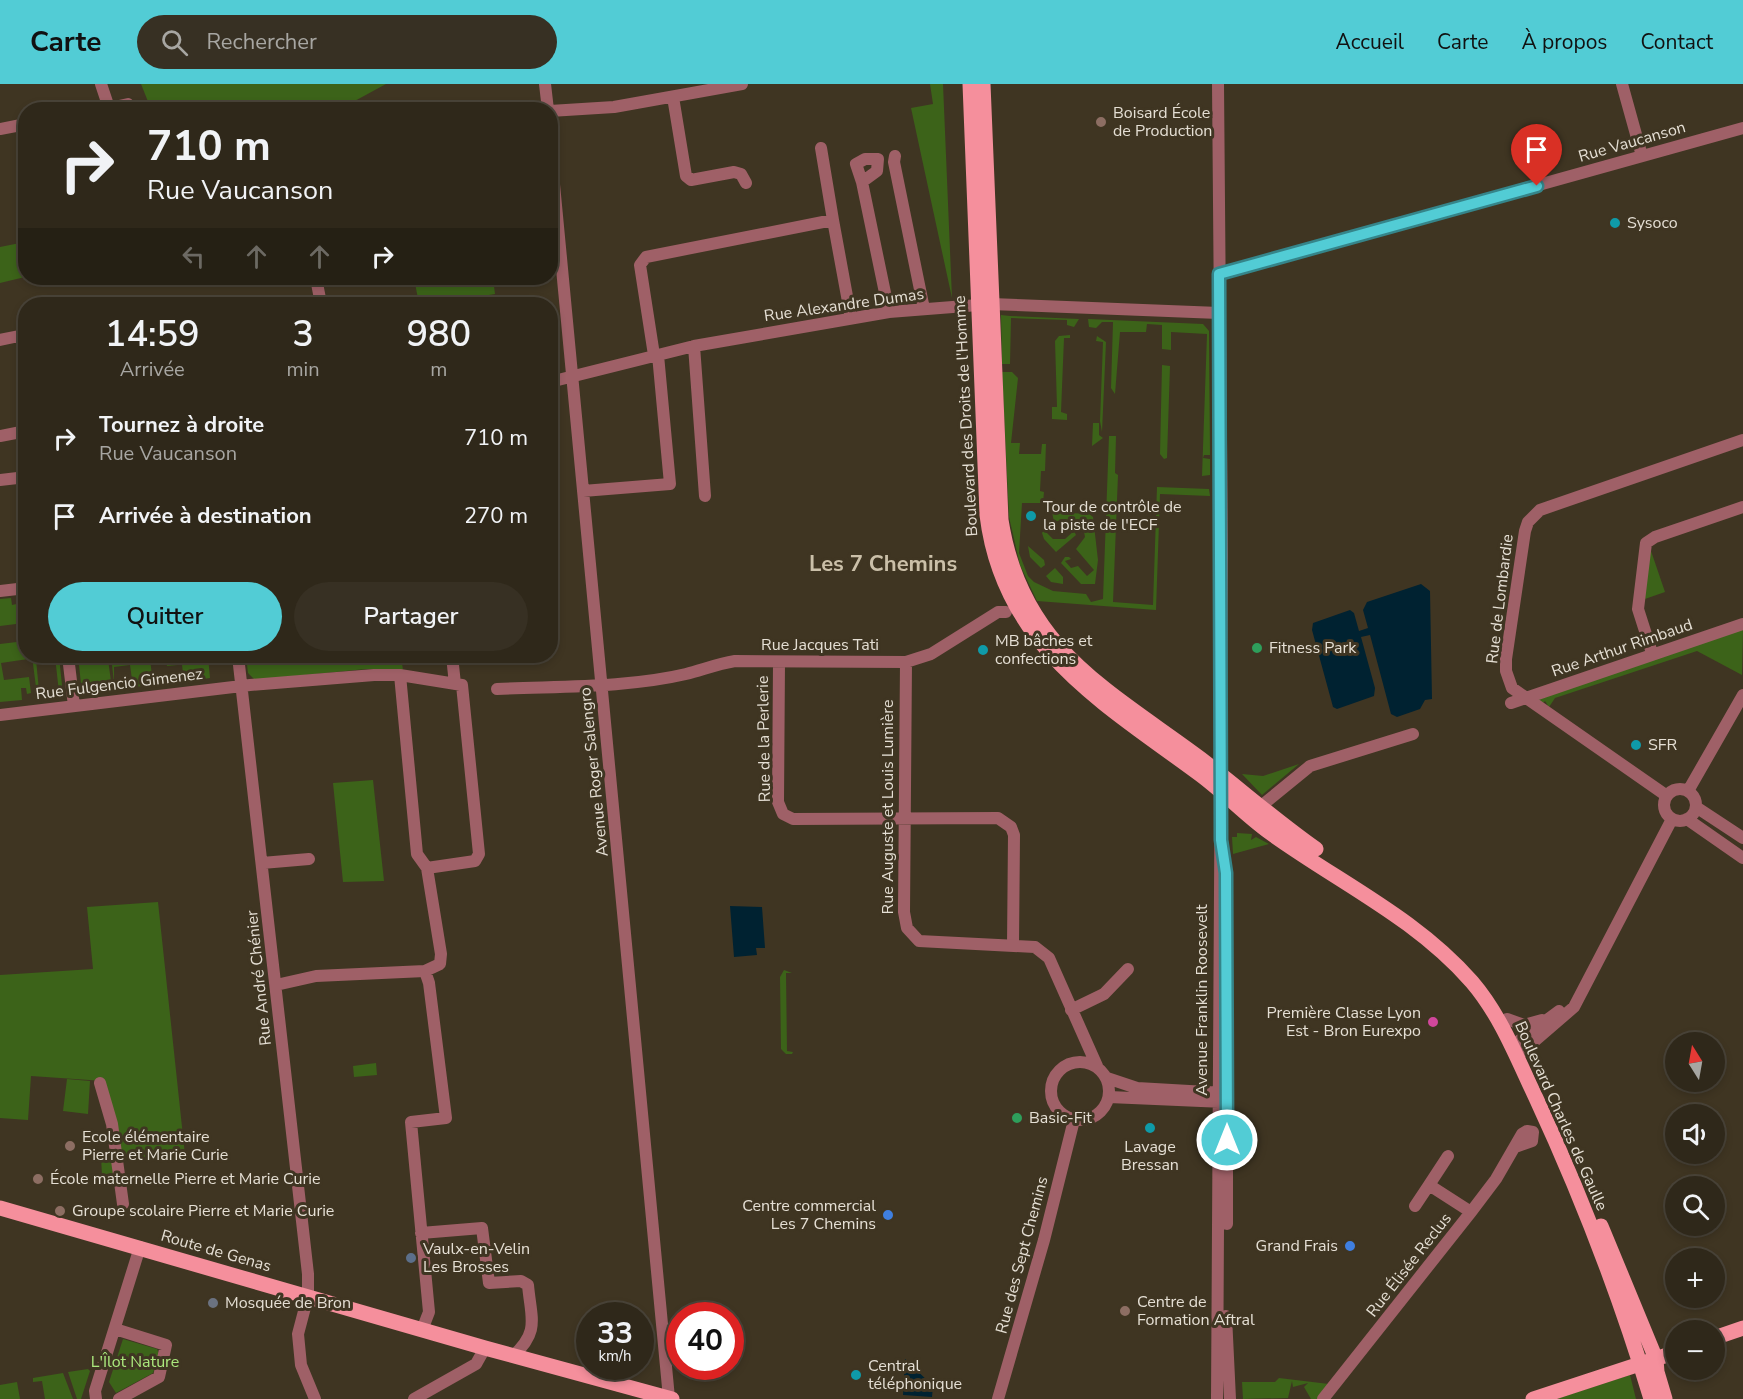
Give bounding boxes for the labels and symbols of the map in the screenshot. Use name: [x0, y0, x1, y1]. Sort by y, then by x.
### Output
place label: Boisard École de Production: [1113, 102, 1212, 142]
marker: Boisard École de Production: [1094, 115, 1108, 129]
street label: Rue Vaucanson: [1576, 116, 1688, 168]
pin: [1511, 124, 1562, 186]
place label: Sysoco: [1627, 212, 1678, 234]
marker: Sysoco: [1608, 216, 1622, 230]
street label: Rue Alexandre Dumas: [763, 283, 925, 327]
street label: Boulevard des Droits de l'Homme: [949, 295, 983, 537]
place label: Tour de contrôle de la piste de l'ECF: [1043, 496, 1182, 536]
marker: Tour de contrôle de la piste de l'ECF: [1024, 509, 1038, 523]
street label: Rue de Lombardie: [1481, 533, 1519, 665]
district label: Les 7 Chemins: [809, 549, 957, 579]
street label: Rue Arthur Rimbaud: [1549, 614, 1695, 682]
place label: MB bâches et confections: [995, 630, 1093, 670]
street label: Rue Jacques Tati: [761, 634, 879, 656]
place label: Fitness Park: [1269, 637, 1357, 659]
marker: Fitness Park: [1250, 641, 1264, 655]
marker: MB bâches et confections: [976, 643, 990, 657]
street label: Rue Fulgencio Gimenez: [34, 663, 204, 705]
street label: Rue de la Perlerie: [752, 675, 776, 803]
street label: Avenue Roger Salengro: [574, 686, 614, 858]
street label: Rue Auguste et Louis Lumière: [877, 700, 899, 914]
place label: SFR: [1648, 734, 1678, 756]
marker: SFR: [1629, 738, 1643, 752]
street label: Avenue Franklin Roosevelt: [1191, 904, 1213, 1096]
street label: Rue André Chénier: [241, 909, 277, 1047]
place label: Première Classe Lyon Est - Bron Eurexpo: [1267, 1002, 1421, 1042]
marker: Première Classe Lyon Est - Bron Eurexpo: [1426, 1015, 1440, 1029]
street label: Boulevard Charles de Gaulle: [1509, 1018, 1613, 1214]
north arrow: [1665, 1032, 1725, 1092]
place label: Basic-Fit: [1029, 1107, 1092, 1129]
position arrow: [1195, 1108, 1259, 1172]
marker: Basic-Fit: [1010, 1111, 1024, 1125]
marker: Lavage Bressan: [1143, 1121, 1157, 1135]
place label: Ecole élémentaire Pierre et Marie Curie: [82, 1126, 228, 1166]
place label: Lavage Bressan: [1121, 1136, 1179, 1176]
marker: Ecole élémentaire Pierre et Marie Curie: [63, 1139, 77, 1153]
place label: École maternelle Pierre et Marie Curie: [50, 1168, 321, 1190]
marker: École maternelle Pierre et Marie Curie: [31, 1172, 45, 1186]
street label: Rue des Sept Chemins: [990, 1174, 1054, 1336]
place label: Centre commercial Les 7 Chemins: [742, 1195, 876, 1235]
place label: Groupe scolaire Pierre et Marie Curie: [72, 1200, 334, 1222]
marker: Groupe scolaire Pierre et Marie Curie: [53, 1204, 67, 1218]
marker: Centre commercial Les 7 Chemins: [881, 1208, 895, 1222]
street label: Rue Élisée Reclus: [1361, 1208, 1457, 1322]
street label: Route de Genas: [158, 1225, 274, 1277]
place label: Grand Frais: [1256, 1235, 1338, 1257]
place label: Vaulx-en-Velin Les Brosses: [422, 1238, 530, 1278]
marker: Grand Frais: [1343, 1239, 1357, 1253]
marker: Vaulx-en-Velin Les Brosses: [404, 1251, 418, 1265]
place label: Centre de Formation Aftral: [1137, 1291, 1255, 1331]
place label: Mosquée de Bron: [225, 1292, 351, 1314]
marker: Mosquée de Bron: [206, 1296, 220, 1310]
speed limit sign: 40: [666, 1302, 744, 1380]
marker: Centre de Formation Aftral: [1118, 1304, 1132, 1318]
park label: L'Îlot Nature: [91, 1351, 179, 1373]
place label: Central téléphonique: [868, 1355, 962, 1395]
marker: Central téléphonique: [849, 1368, 863, 1382]

